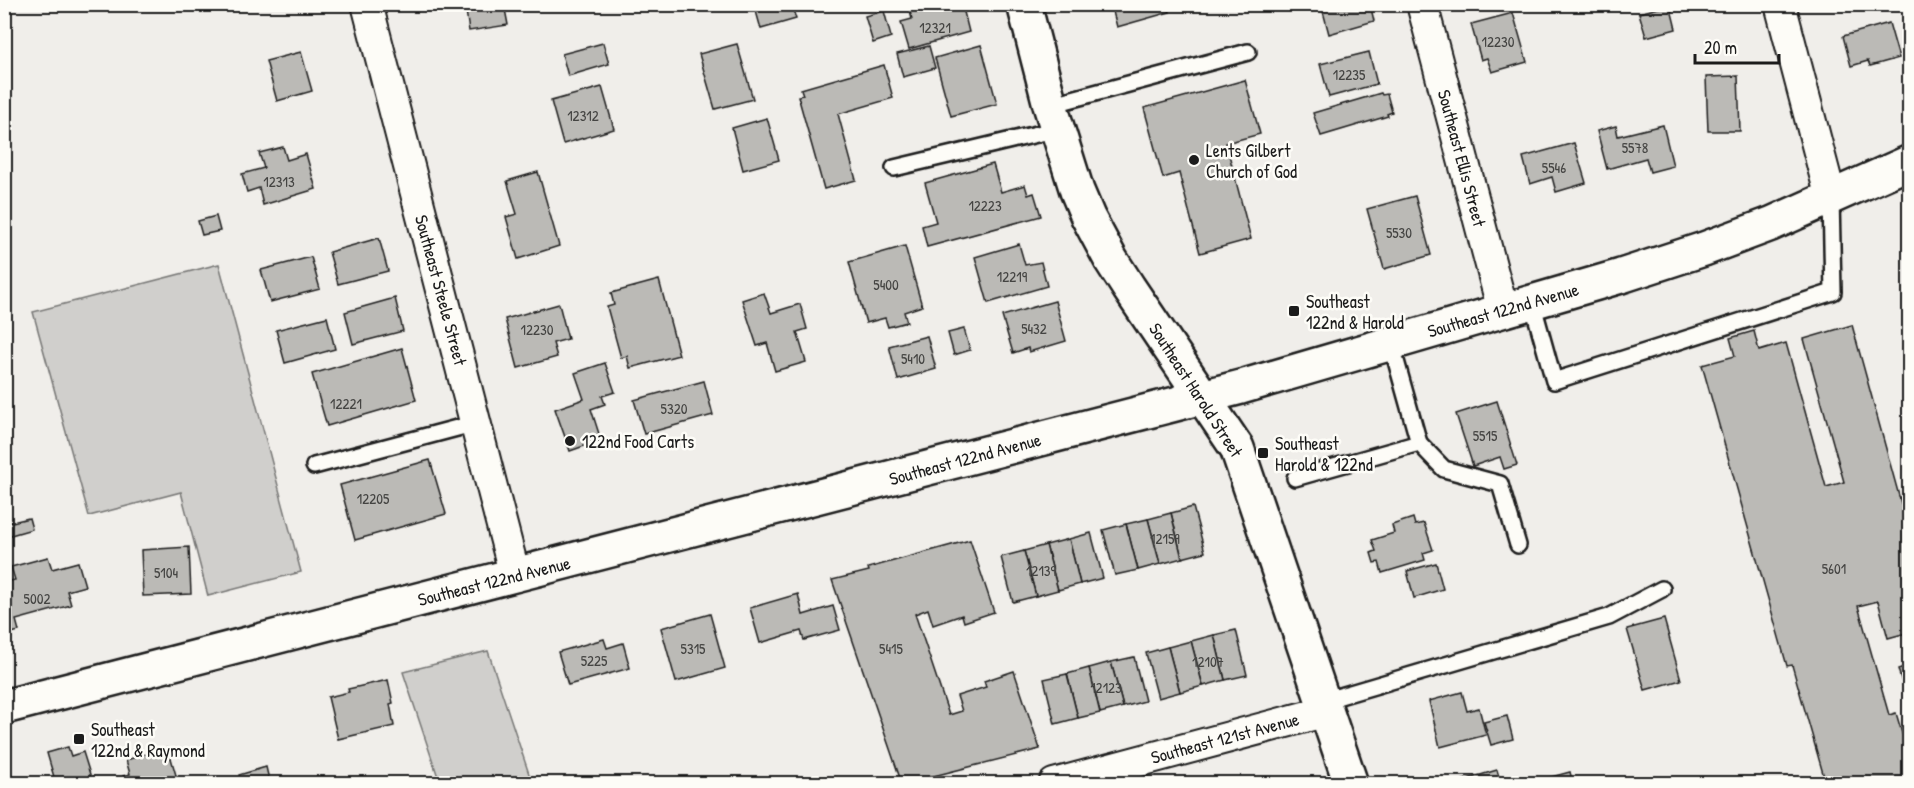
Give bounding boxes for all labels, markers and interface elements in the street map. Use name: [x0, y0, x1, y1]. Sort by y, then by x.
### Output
house number: 12321: [919, 17, 951, 38]
scale bar: [1695, 27, 1779, 65]
house number: 12230: [1482, 31, 1515, 52]
text: 20 m: [1704, 35, 1737, 60]
house number: 12235: [1333, 64, 1366, 85]
street label: Southeast Ellis Street: [1432, 87, 1492, 230]
house number: 12312: [567, 105, 599, 126]
house number: 5578: [1622, 137, 1648, 158]
place label: Lents Gilbert Church of God: [1206, 138, 1297, 184]
marker: Lents Gilbert Church of God: [1187, 153, 1201, 167]
house number: 5546: [1542, 157, 1566, 178]
house number: 12313: [263, 171, 295, 192]
house number: 12223: [968, 195, 1002, 216]
street label: Southeast Steele Street: [409, 212, 473, 369]
house number: 5530: [1386, 222, 1412, 243]
house number: 12219: [997, 266, 1028, 287]
house number: 5400: [873, 274, 899, 295]
street label: Southeast 122nd Avenue: [1424, 276, 1582, 344]
place label: Southeast 122nd & Harold: [1306, 289, 1404, 335]
marker: Southeast 122nd & Harold: [1287, 304, 1301, 318]
house number: 5432: [1021, 318, 1047, 339]
street label: Southeast Harold Street: [1143, 318, 1249, 463]
house number: 12230: [521, 319, 554, 340]
house number: 5410: [901, 348, 925, 369]
house number: 12221: [330, 393, 362, 414]
house number: 5320: [661, 398, 688, 419]
house number: 5515: [1473, 425, 1498, 446]
street label: Southeast 122nd Avenue: [886, 427, 1044, 491]
place label: 122nd Food Carts: [582, 429, 694, 454]
place label: Southeast Harold & 122nd: [1275, 431, 1373, 477]
marker: 122nd Food Carts: [563, 434, 577, 448]
marker: Southeast Harold & 122nd: [1256, 446, 1270, 460]
house number: 12205: [357, 488, 390, 509]
house number: 12159: [1150, 528, 1180, 549]
street label: Southeast 122nd Avenue: [415, 550, 573, 612]
house number: 5601: [1822, 558, 1846, 579]
house number: 12139: [1026, 560, 1057, 581]
house number: 5104: [154, 562, 178, 583]
house number: 5002: [24, 588, 50, 609]
house number: 5315: [681, 638, 706, 659]
house number: 5415: [879, 638, 904, 659]
house number: 5225: [581, 650, 608, 671]
house number: 12107: [1192, 651, 1224, 672]
house number: 12123: [1090, 677, 1122, 698]
street label: Southeast 121st Avenue: [1148, 706, 1302, 770]
place label: Southeast 122nd & Raymond: [91, 717, 205, 763]
marker: Southeast 122nd & Raymond: [72, 732, 86, 746]

